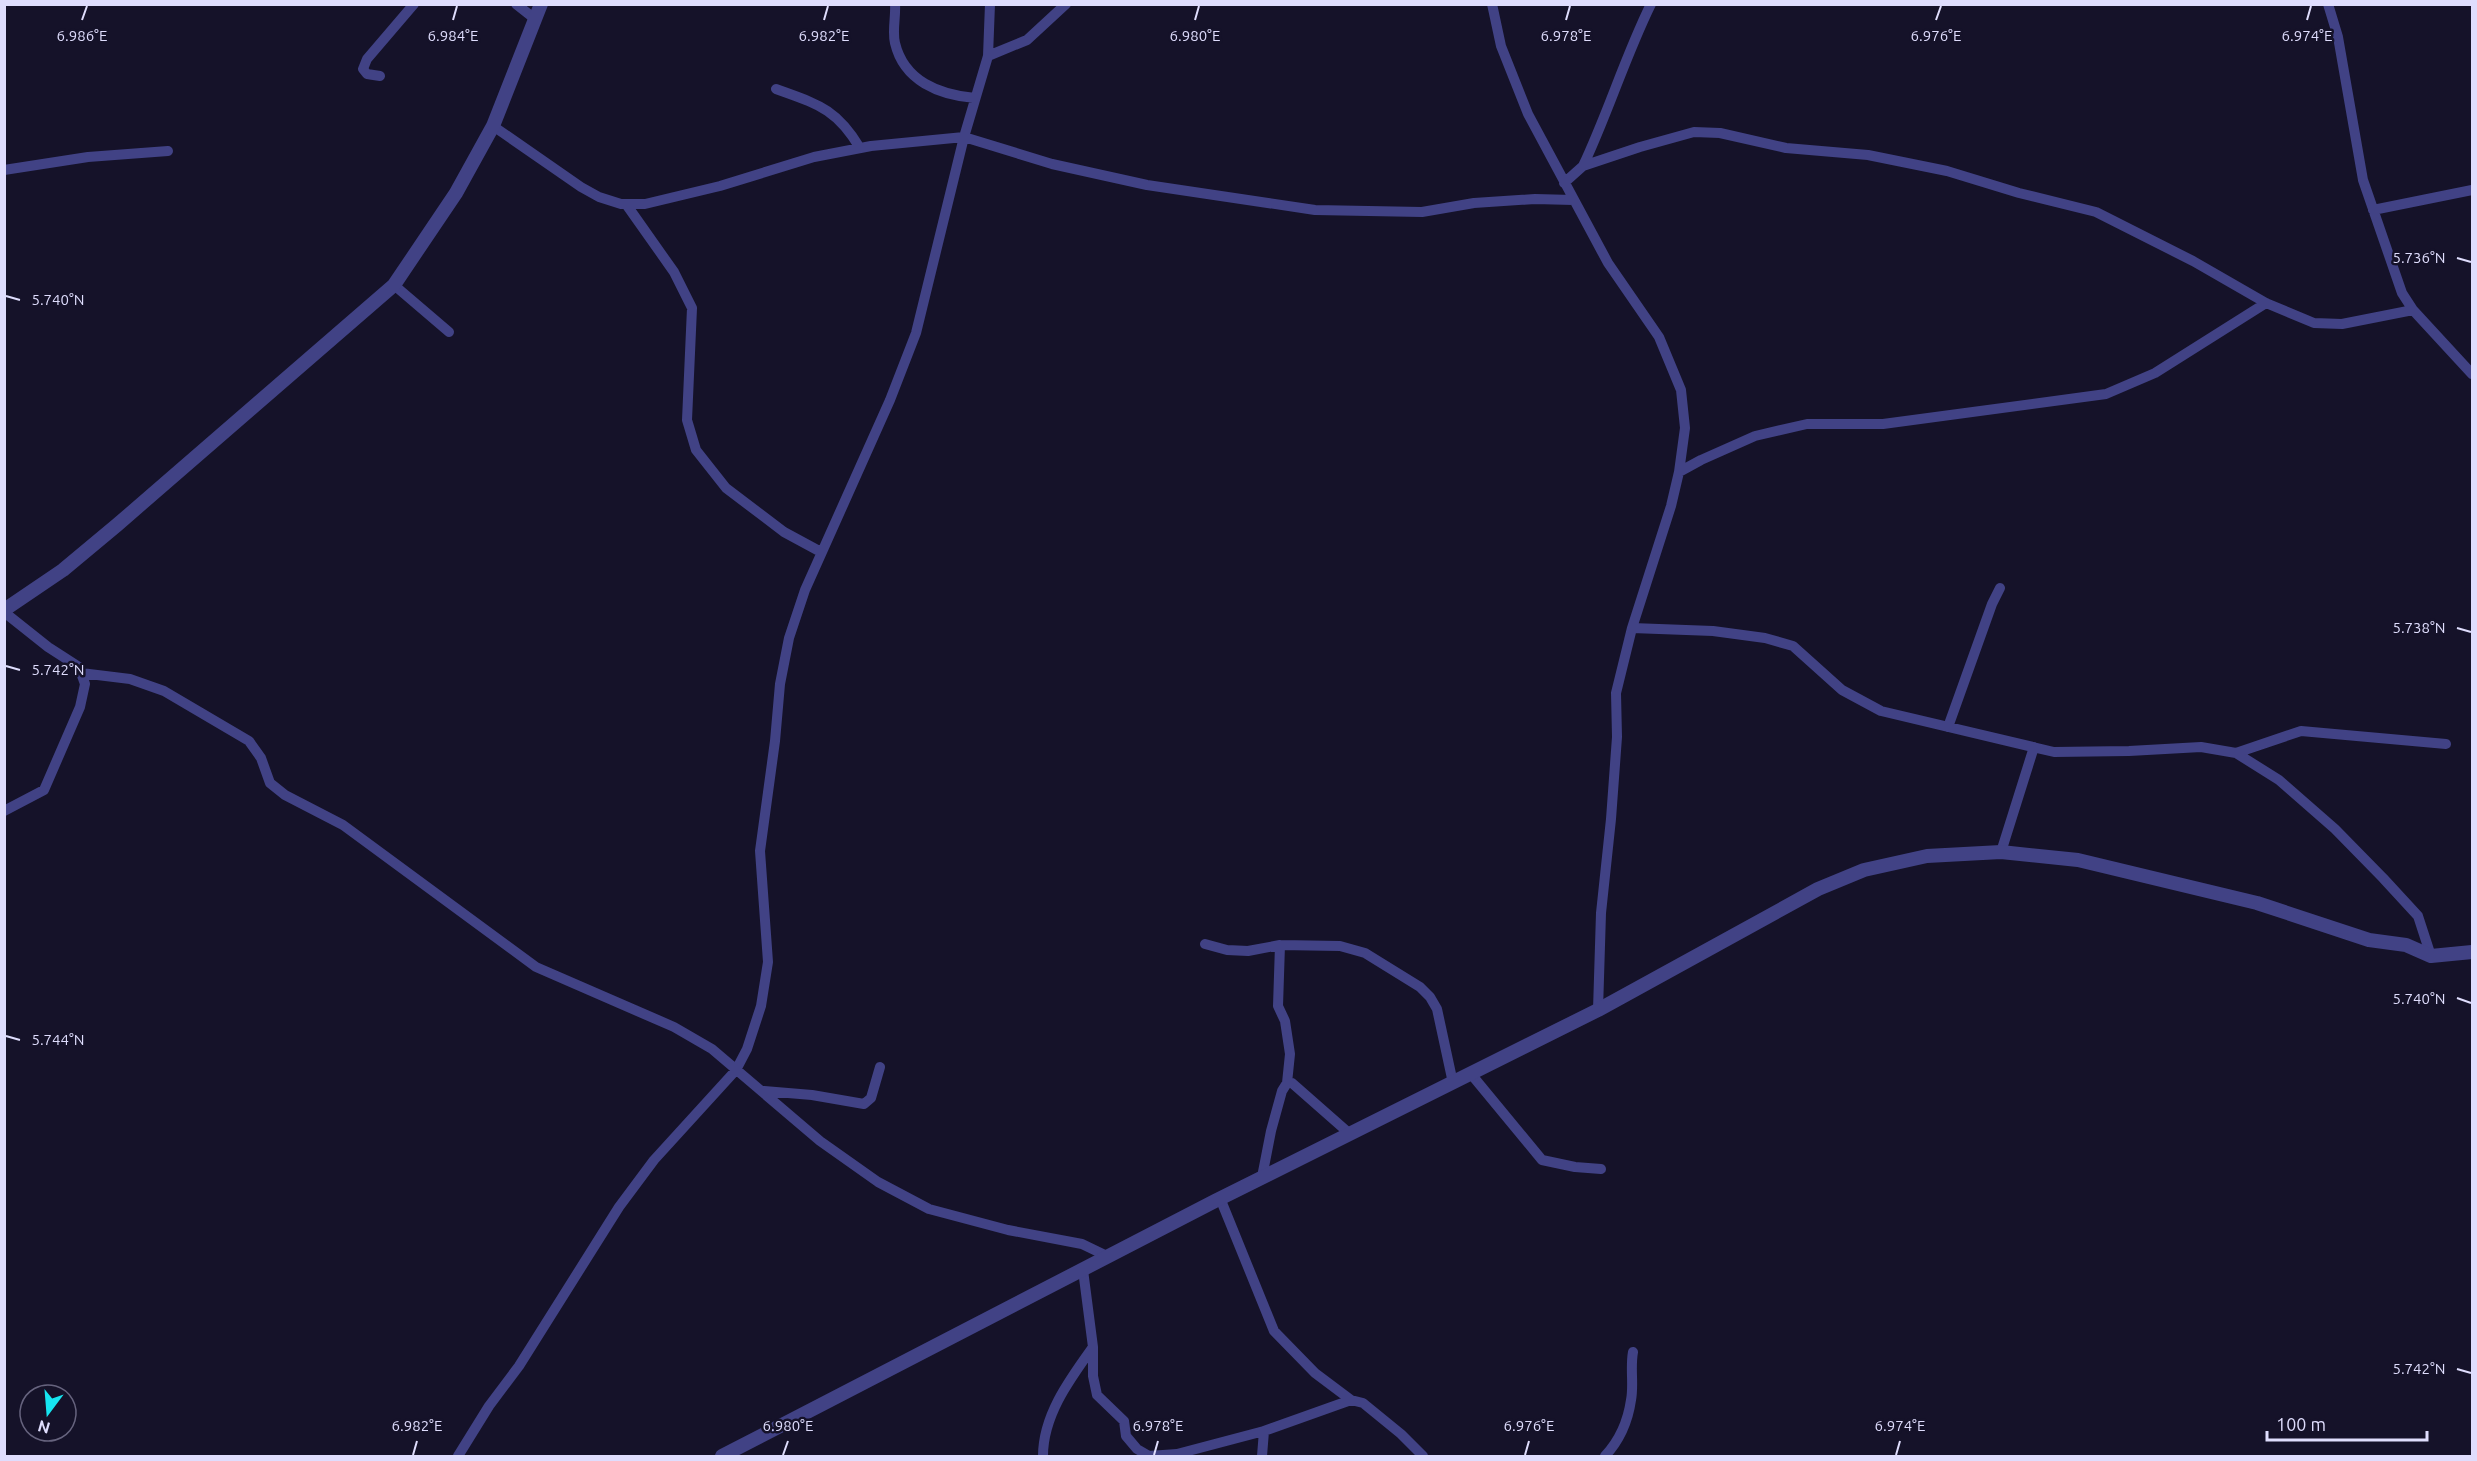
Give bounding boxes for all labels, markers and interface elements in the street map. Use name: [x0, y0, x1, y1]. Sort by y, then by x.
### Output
text: 6.986°E: [57, 27, 107, 44]
text: 6.984°E: [428, 27, 478, 44]
text: 6.982°E: [799, 27, 849, 44]
text: 6.980°E: [1170, 27, 1220, 44]
text: 6.978°E: [1541, 27, 1591, 44]
text: 6.976°E: [1911, 27, 1961, 44]
text: 6.974°E: [2282, 27, 2332, 44]
text: 5.736°N: [2392, 249, 2446, 266]
text: 5.740°N: [31, 291, 85, 308]
text: 5.738°N: [2392, 619, 2446, 636]
text: 5.742°N: [31, 661, 85, 678]
text: 5.740°N: [2392, 990, 2446, 1007]
text: 5.744°N: [31, 1031, 85, 1048]
text: 5.742°N: [2392, 1360, 2446, 1377]
north arrow: [18, 1383, 78, 1443]
scale bar: [2267, 1404, 2428, 1442]
text: 100 m: [2276, 1414, 2326, 1434]
text: N: [36, 1417, 52, 1438]
text: 6.982°E: [392, 1417, 442, 1434]
text: 6.980°E: [763, 1417, 813, 1434]
text: 6.978°E: [1133, 1417, 1183, 1434]
text: 6.976°E: [1504, 1417, 1554, 1434]
text: 6.974°E: [1875, 1417, 1925, 1434]

